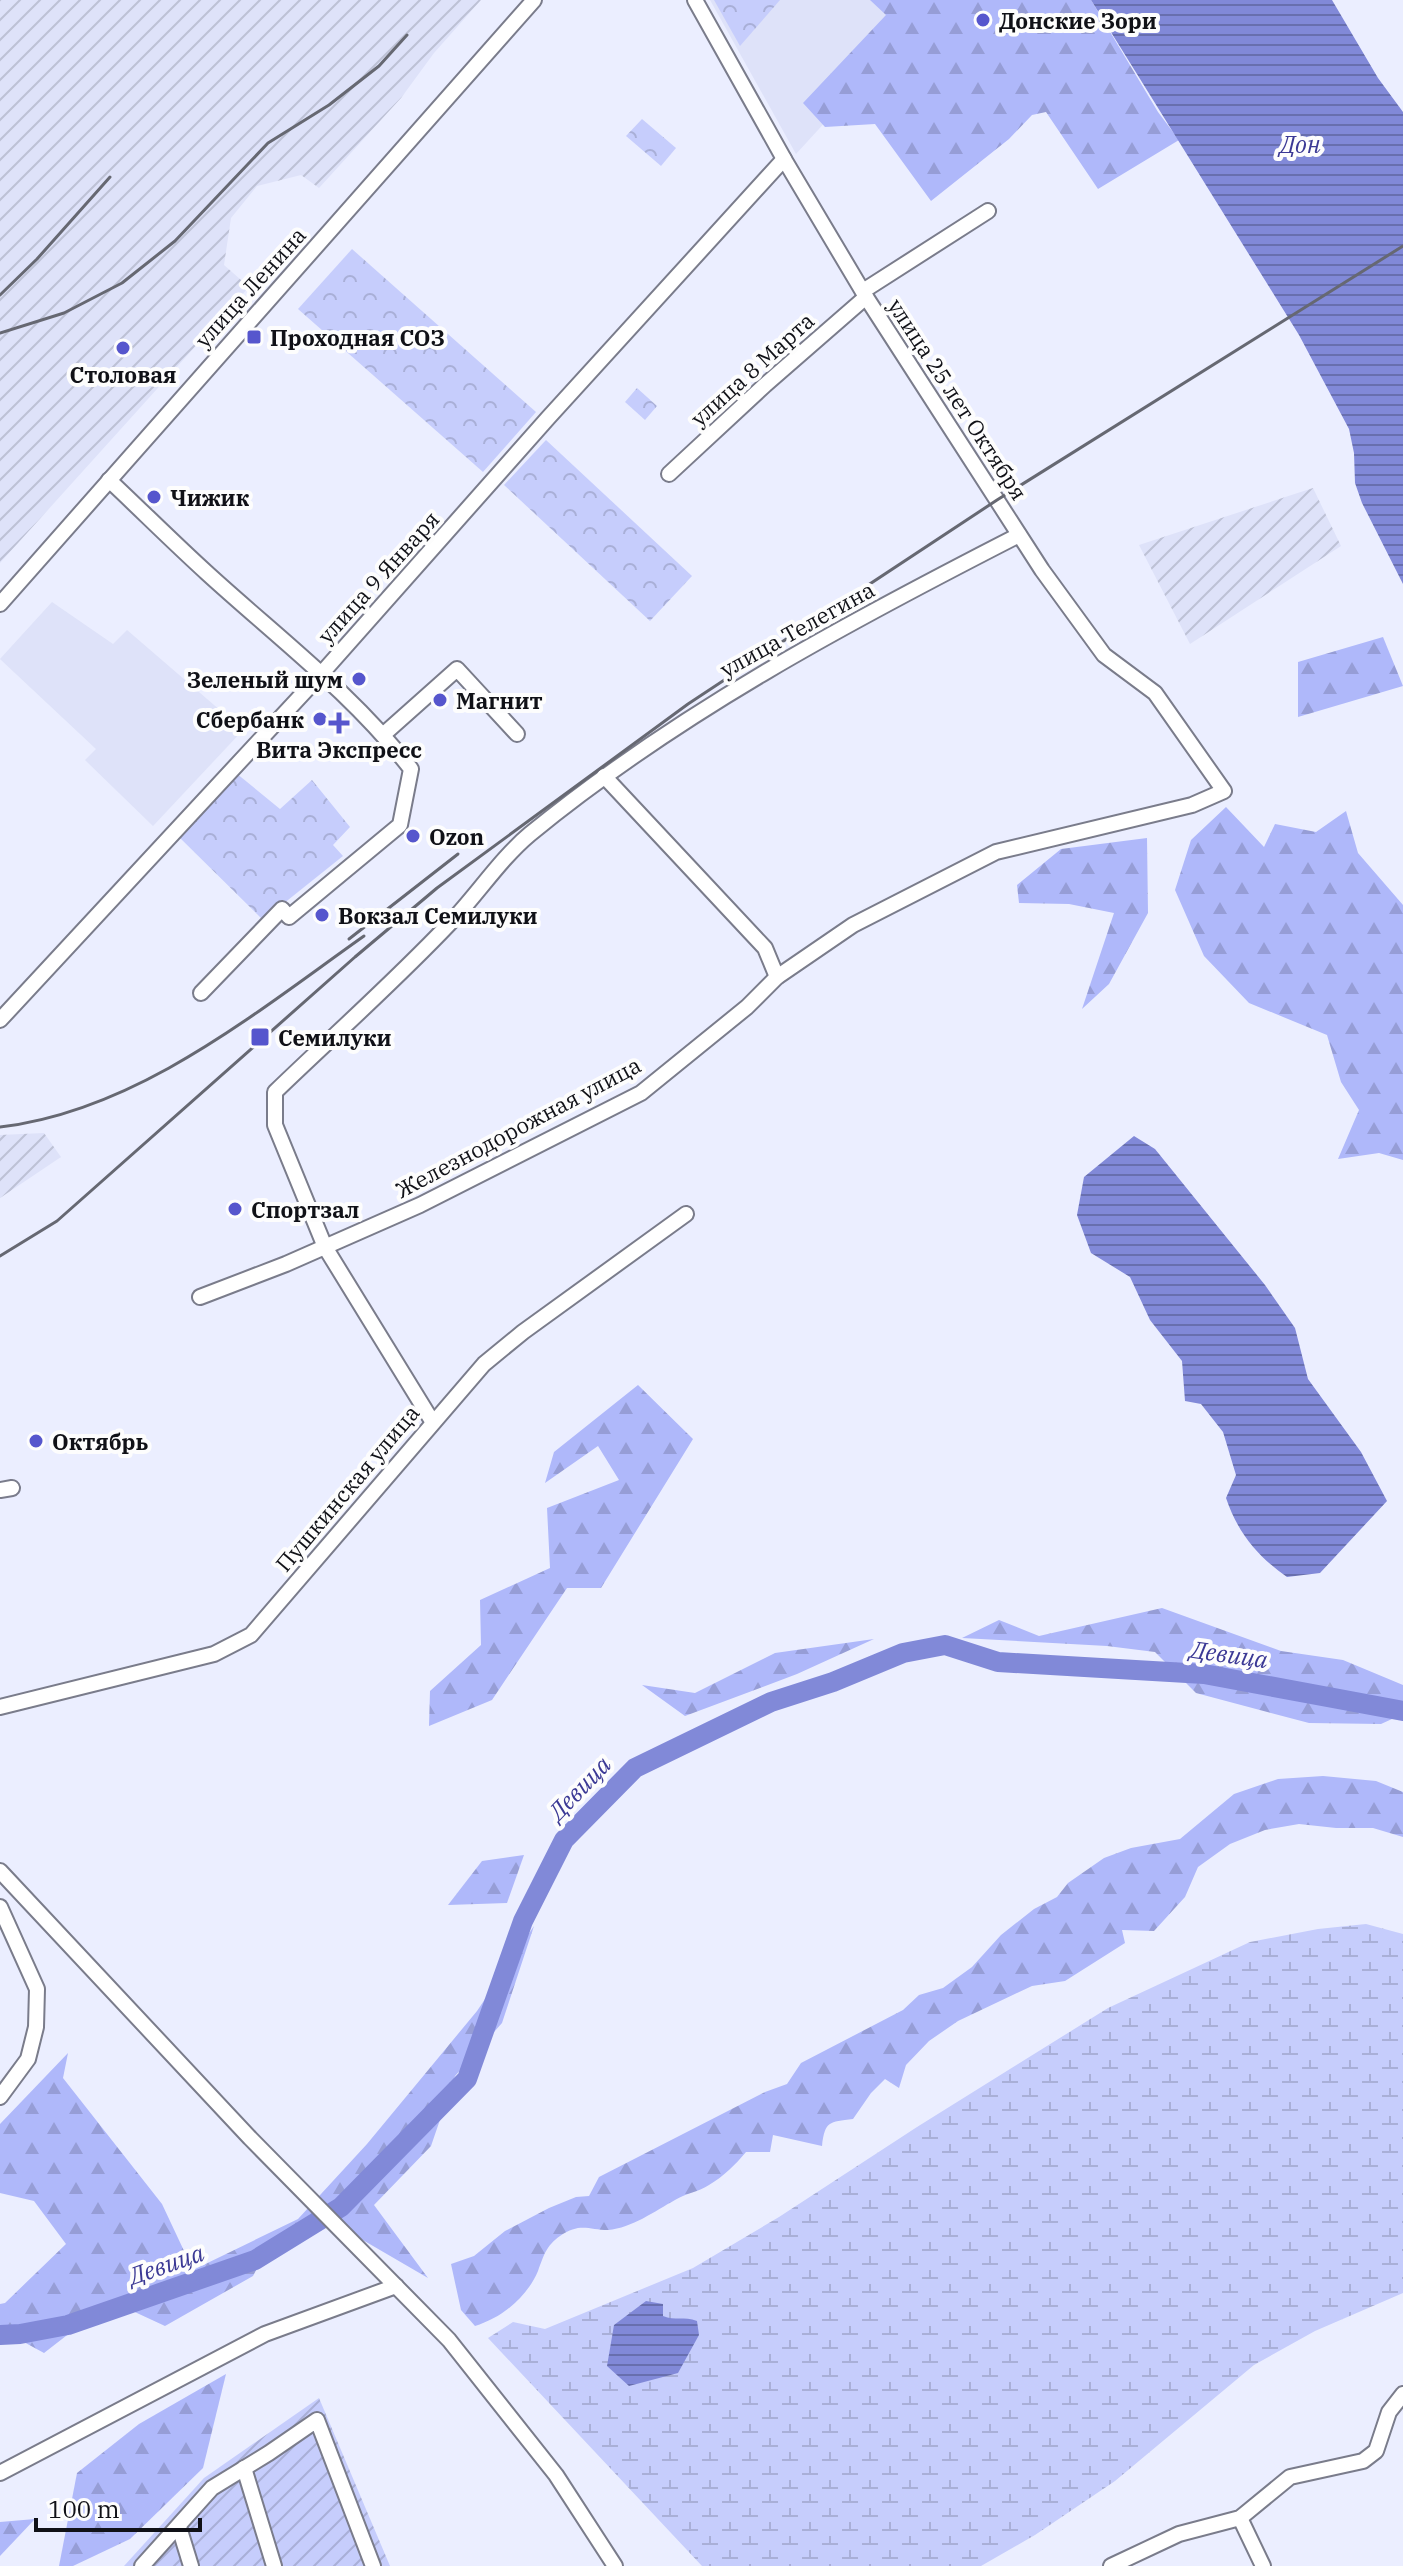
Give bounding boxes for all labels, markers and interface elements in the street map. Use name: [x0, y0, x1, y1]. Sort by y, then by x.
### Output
place label: Донские Зори: [999, 6, 1157, 35]
marker: Донские Зори: [974, 11, 992, 29]
water label: Дон: [1276, 128, 1321, 160]
street label: улица Ленина: [188, 221, 312, 353]
street label: улица 25 лет Октября: [882, 293, 1034, 505]
street label: улица 8 Марта: [684, 306, 820, 432]
place label: Проходная СОЗ: [270, 323, 445, 352]
marker: Проходная СОЗ: [245, 328, 263, 346]
marker: Столовая: [114, 339, 132, 357]
place label: Столовая: [70, 360, 177, 389]
place label: Чижик: [170, 483, 250, 512]
marker: Чижик: [145, 488, 163, 506]
street label: улица 9 Января: [311, 505, 445, 649]
street label: улица Телегина: [715, 575, 879, 683]
place label: Зеленый шум: [187, 665, 343, 694]
marker: Зеленый шум: [350, 670, 368, 688]
place label: Магнит: [456, 686, 543, 715]
marker: Магнит: [431, 691, 449, 709]
place label: Сбербанк: [196, 705, 304, 734]
marker: Сбербанк: [311, 710, 329, 728]
marker: Вита Экспресс: [330, 714, 348, 732]
place label: Вита Экспресс: [256, 735, 422, 764]
place label: Ozon: [429, 822, 484, 851]
marker: Ozon: [404, 827, 422, 845]
place label: Вокзал Семилуки: [338, 901, 538, 930]
marker: Вокзал Семилуки: [313, 906, 331, 924]
place label: Семилуки: [278, 1023, 392, 1052]
marker: Семилуки: [249, 1026, 271, 1048]
street label: Железнодорожная улица: [390, 1050, 646, 1204]
place label: Спортзал: [251, 1195, 359, 1224]
marker: Спортзал: [226, 1200, 244, 1218]
street label: Пушкинская улица: [269, 1399, 425, 1577]
place label: Октябрь: [52, 1427, 148, 1456]
marker: Октябрь: [27, 1432, 45, 1450]
water label: Девица: [1185, 1632, 1270, 1675]
water label: Девица: [538, 1749, 618, 1829]
water label: Девица: [121, 2236, 208, 2293]
scale bar: [36, 2482, 200, 2532]
text: 100 m: [48, 2493, 120, 2525]

